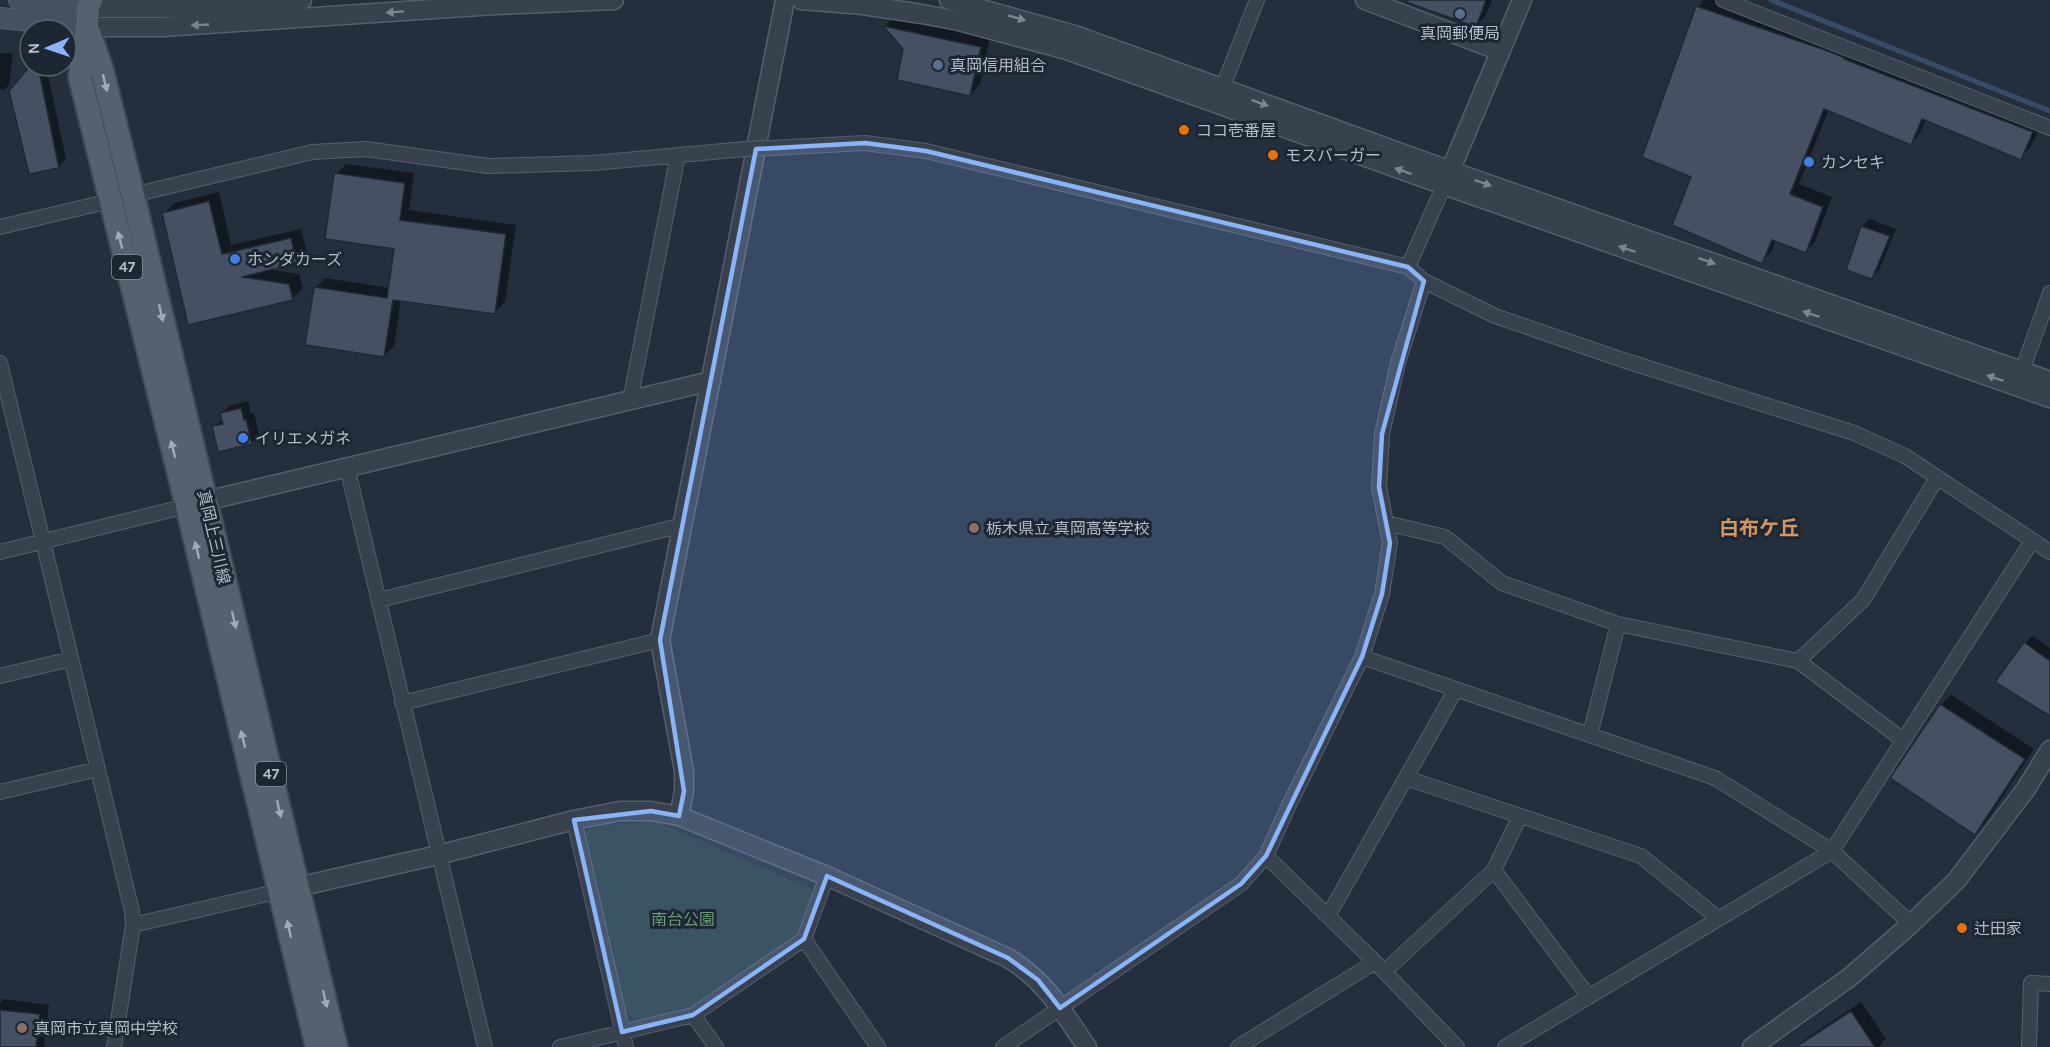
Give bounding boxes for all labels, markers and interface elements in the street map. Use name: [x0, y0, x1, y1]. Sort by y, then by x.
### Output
one-way arrow: [385, 7, 404, 17]
marker: 真岡郵便局: [1453, 7, 1467, 21]
one-way arrow: [1008, 14, 1026, 23]
north arrow: [18, 18, 78, 78]
one-way arrow: [191, 20, 210, 29]
place label: 真岡郵便局: [1420, 24, 1500, 43]
text: N: [24, 42, 43, 55]
place label: 真岡信用組合: [950, 56, 1046, 75]
marker: 真岡信用組合: [931, 58, 945, 72]
one-way arrow: [101, 74, 111, 92]
one-way arrow: [1251, 98, 1269, 108]
place label: ココ壱番屋: [1196, 121, 1276, 140]
marker: ココ壱番屋: [1177, 123, 1191, 137]
place label: モスバーガー: [1285, 146, 1381, 165]
marker: モスバーガー: [1266, 148, 1280, 162]
place label: カンセキ: [1821, 153, 1885, 172]
marker: カンセキ: [1802, 155, 1816, 169]
one-way arrow: [1394, 165, 1412, 175]
one-way arrow: [1474, 178, 1492, 188]
one-way arrow: [115, 230, 125, 249]
one-way arrow: [1618, 244, 1636, 254]
place label: ホンダカーズ: [247, 250, 342, 269]
marker: ホンダカーズ: [228, 252, 242, 266]
road number: 47: [112, 255, 142, 279]
one-way arrow: [1698, 256, 1716, 266]
one-way arrow: [156, 304, 166, 323]
one-way arrow: [1802, 308, 1820, 318]
one-way arrow: [1986, 373, 2004, 383]
place label: イリエメガネ: [255, 429, 351, 448]
marker: イリエメガネ: [236, 431, 250, 445]
one-way arrow: [167, 440, 177, 458]
street label: 真岡上三川線: [194, 488, 234, 586]
district label: 白布ケ丘: [1719, 517, 1799, 540]
place label: 栃木県立 真岡高等学校: [986, 519, 1150, 538]
marker: 栃木県立 真岡高等学校: [967, 521, 981, 535]
one-way arrow: [192, 540, 202, 559]
one-way arrow: [229, 610, 239, 629]
one-way arrow: [238, 730, 248, 748]
road number: 47: [256, 762, 286, 786]
one-way arrow: [275, 800, 285, 818]
park label: 南台公園: [651, 910, 715, 929]
place label: 辻田家: [1974, 919, 2022, 938]
one-way arrow: [283, 920, 293, 938]
marker: 辻田家: [1955, 921, 1969, 935]
one-way arrow: [320, 990, 330, 1008]
place label: 真岡市立真岡中学校: [34, 1019, 178, 1038]
marker: 真岡市立真岡中学校: [15, 1021, 29, 1035]

